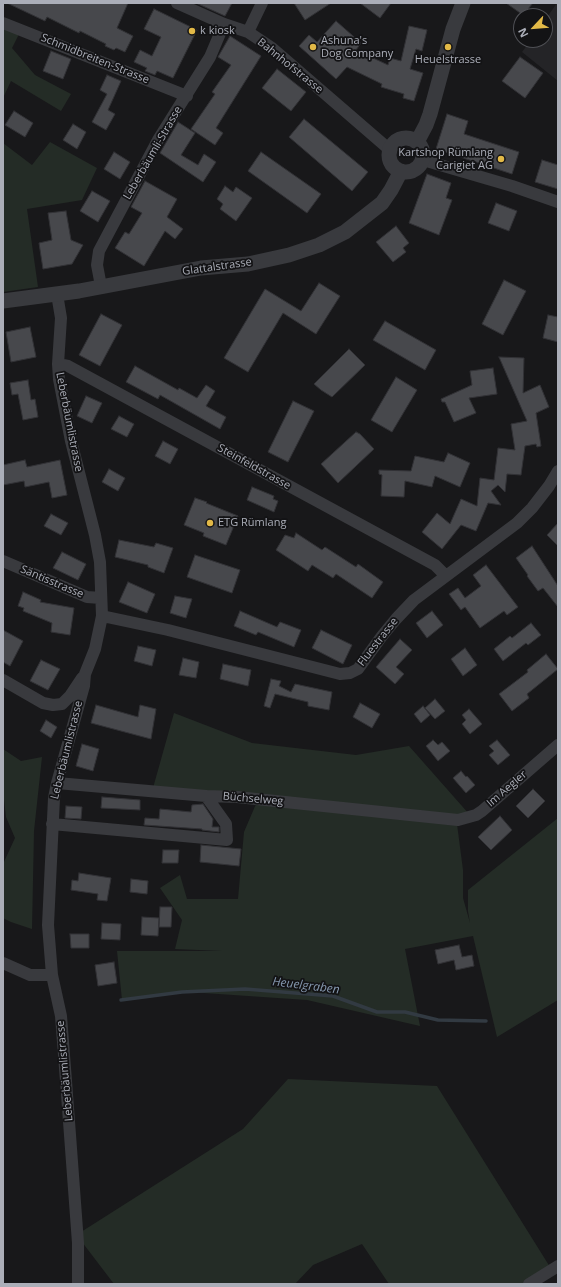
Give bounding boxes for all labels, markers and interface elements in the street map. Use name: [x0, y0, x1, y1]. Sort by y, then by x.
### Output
north arrow: [513, 8, 553, 48]
place label: k kiosk: [200, 24, 235, 38]
marker: k kiosk: [187, 26, 197, 36]
text: N: [514, 26, 531, 40]
street label: Schmidbreiten-Strasse: [39, 31, 151, 87]
place label: Ashuna's Dog Company: [321, 34, 393, 60]
street label: Bahnhofstrasse: [255, 36, 325, 96]
marker: Ashuna's Dog Company: [308, 42, 318, 52]
marker: Heuelstrasse: [443, 42, 453, 52]
place label: Heuelstrasse: [415, 53, 481, 67]
street label: Leberbäumli-Strasse: [121, 104, 185, 202]
place label: Kartshop Rümlang Carigiet AG: [398, 146, 493, 172]
marker: Kartshop Rümlang Carigiet AG: [496, 154, 506, 164]
street label: Glattalstrasse: [181, 256, 253, 278]
street label: Leberbäumlistrasse: [53, 371, 85, 473]
street label: Steinfeldstrasse: [215, 441, 293, 493]
place label: ETG Rümlang: [218, 516, 286, 530]
marker: ETG Rümlang: [205, 518, 215, 528]
street label: Säntisstrasse: [18, 563, 86, 601]
street label: Fluestrasse: [355, 615, 401, 669]
street label: Leberbäumlistrasse: [48, 699, 86, 801]
street label: Im Aegler: [484, 768, 530, 810]
street label: Büchselweg: [222, 790, 284, 808]
water label: Heuelgraben: [272, 975, 340, 997]
street label: Leberbäumlistrasse: [54, 1020, 76, 1122]

